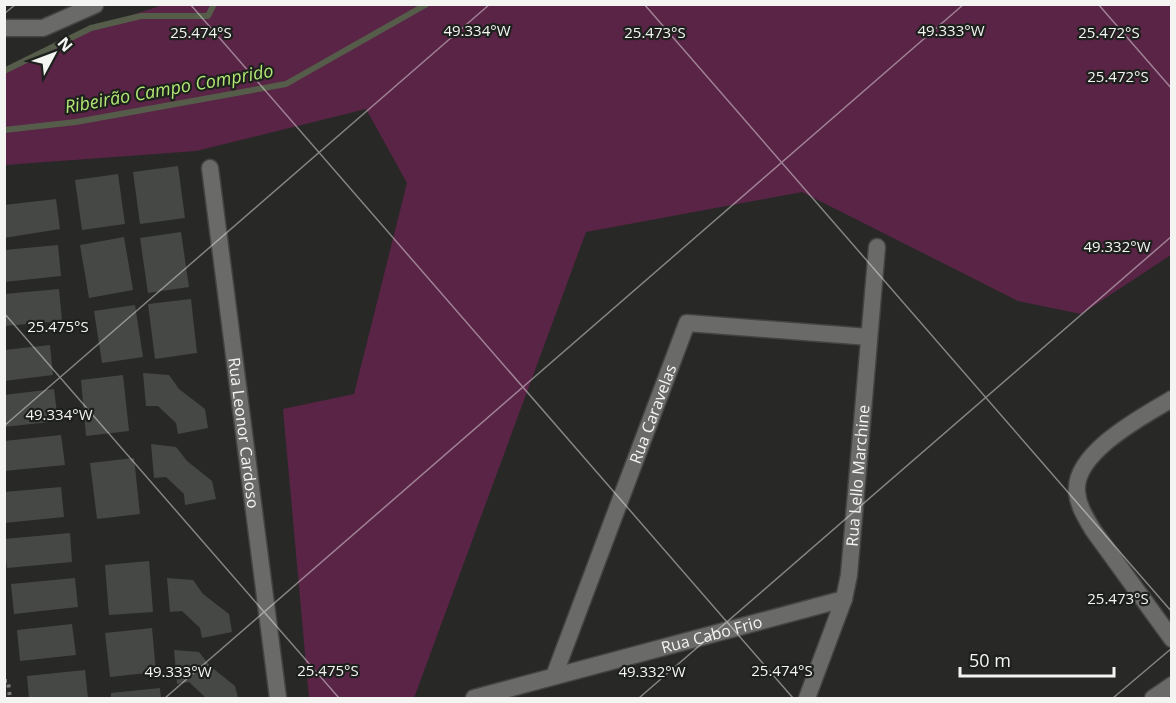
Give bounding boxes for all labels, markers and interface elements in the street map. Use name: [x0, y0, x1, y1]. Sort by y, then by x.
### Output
text: 49.334°W: [443, 20, 511, 40]
text: 49.333°W: [917, 20, 985, 40]
text: 25.474°S: [170, 22, 232, 42]
text: 25.473°S: [624, 22, 686, 42]
text: 25.472°S: [1078, 22, 1140, 42]
north arrow: [24, 24, 84, 84]
text: N: [53, 32, 78, 56]
water label: Ribeirão Campo Comprido: [63, 58, 275, 118]
text: 25.472°S: [1087, 66, 1149, 86]
text: 49.332°W: [1083, 236, 1151, 256]
text: 25.475°S: [27, 316, 89, 336]
street label: Rua Leonor Cardoso: [223, 356, 265, 510]
street label: Rua Caravelas: [624, 361, 681, 467]
text: 49.334°W: [25, 404, 93, 424]
street label: Rua Lello Marchine: [840, 404, 874, 547]
text: 25.473°S: [1087, 588, 1149, 608]
street label: Rua Cabo Frio: [659, 610, 765, 658]
scale bar: [960, 640, 1114, 678]
text: 50 m: [969, 648, 1011, 672]
text: 25.475°S: [297, 660, 359, 680]
text: 25.474°S: [751, 660, 813, 680]
text: 49.333°W: [144, 661, 212, 681]
text: 49.332°W: [618, 661, 686, 681]

